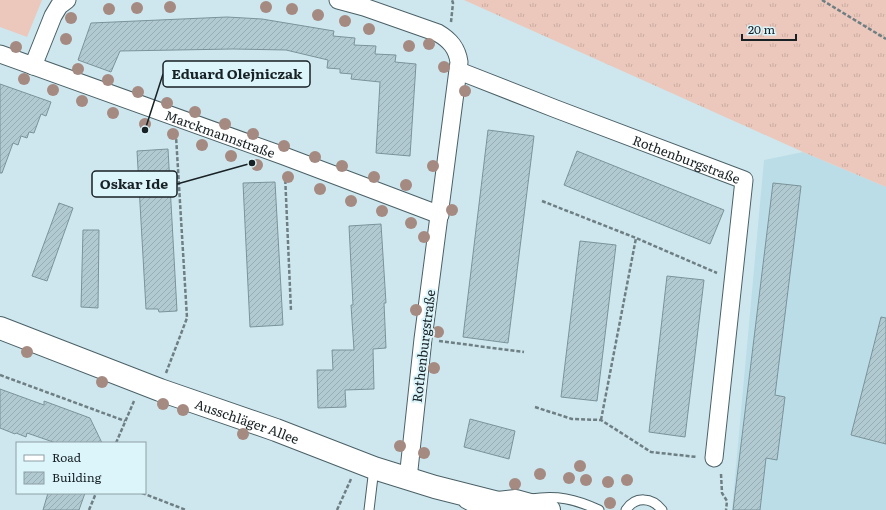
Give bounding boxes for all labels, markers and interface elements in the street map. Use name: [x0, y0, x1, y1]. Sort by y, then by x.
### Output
scale bar: [742, 16, 796, 42]
text: 20 m: [748, 20, 775, 38]
callout: Eduard Olejniczak: [163, 61, 310, 87]
text: Eduard Olejniczak: [172, 63, 303, 83]
street label: Marckmannstraße: [162, 105, 278, 162]
street label: Rothenburgstraße: [630, 129, 744, 187]
callout: Oskar Ide: [92, 171, 177, 197]
text: Oskar Ide: [100, 173, 168, 193]
street label: Rothenburgstraße: [407, 288, 439, 404]
street label: Ausschläger Allee: [192, 393, 302, 448]
legend: [16, 442, 146, 494]
text: Road: [52, 448, 82, 466]
text: Building: [52, 468, 102, 486]

